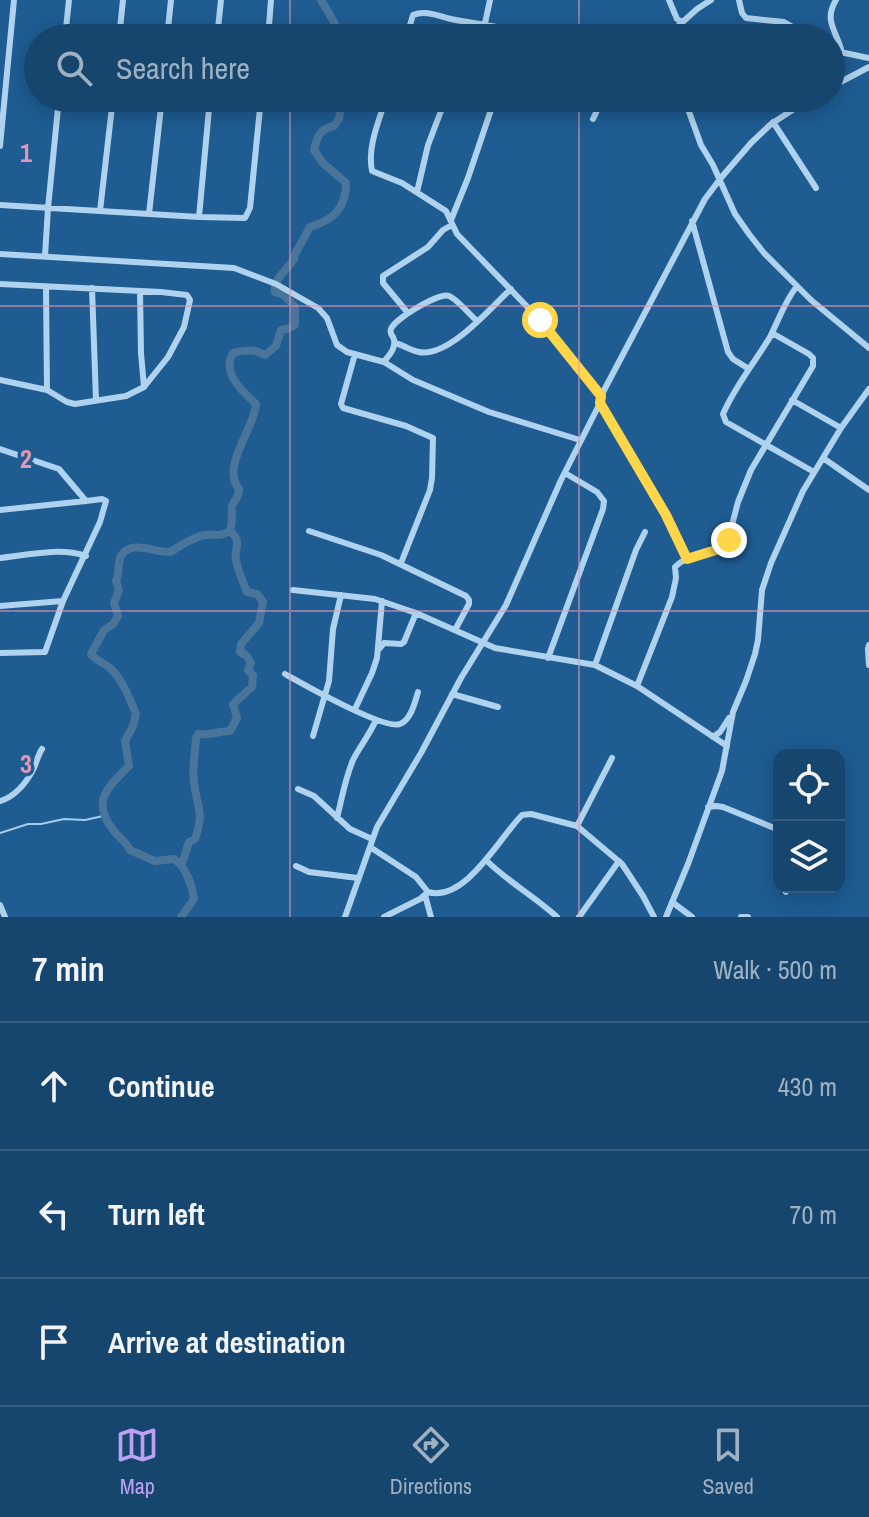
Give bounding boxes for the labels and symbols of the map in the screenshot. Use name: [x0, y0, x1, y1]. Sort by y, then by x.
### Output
text: 1: [20, 135, 32, 170]
route start: [522, 302, 558, 338]
text: 2: [20, 441, 32, 476]
route end: [711, 522, 747, 558]
text: 3: [20, 746, 32, 781]

